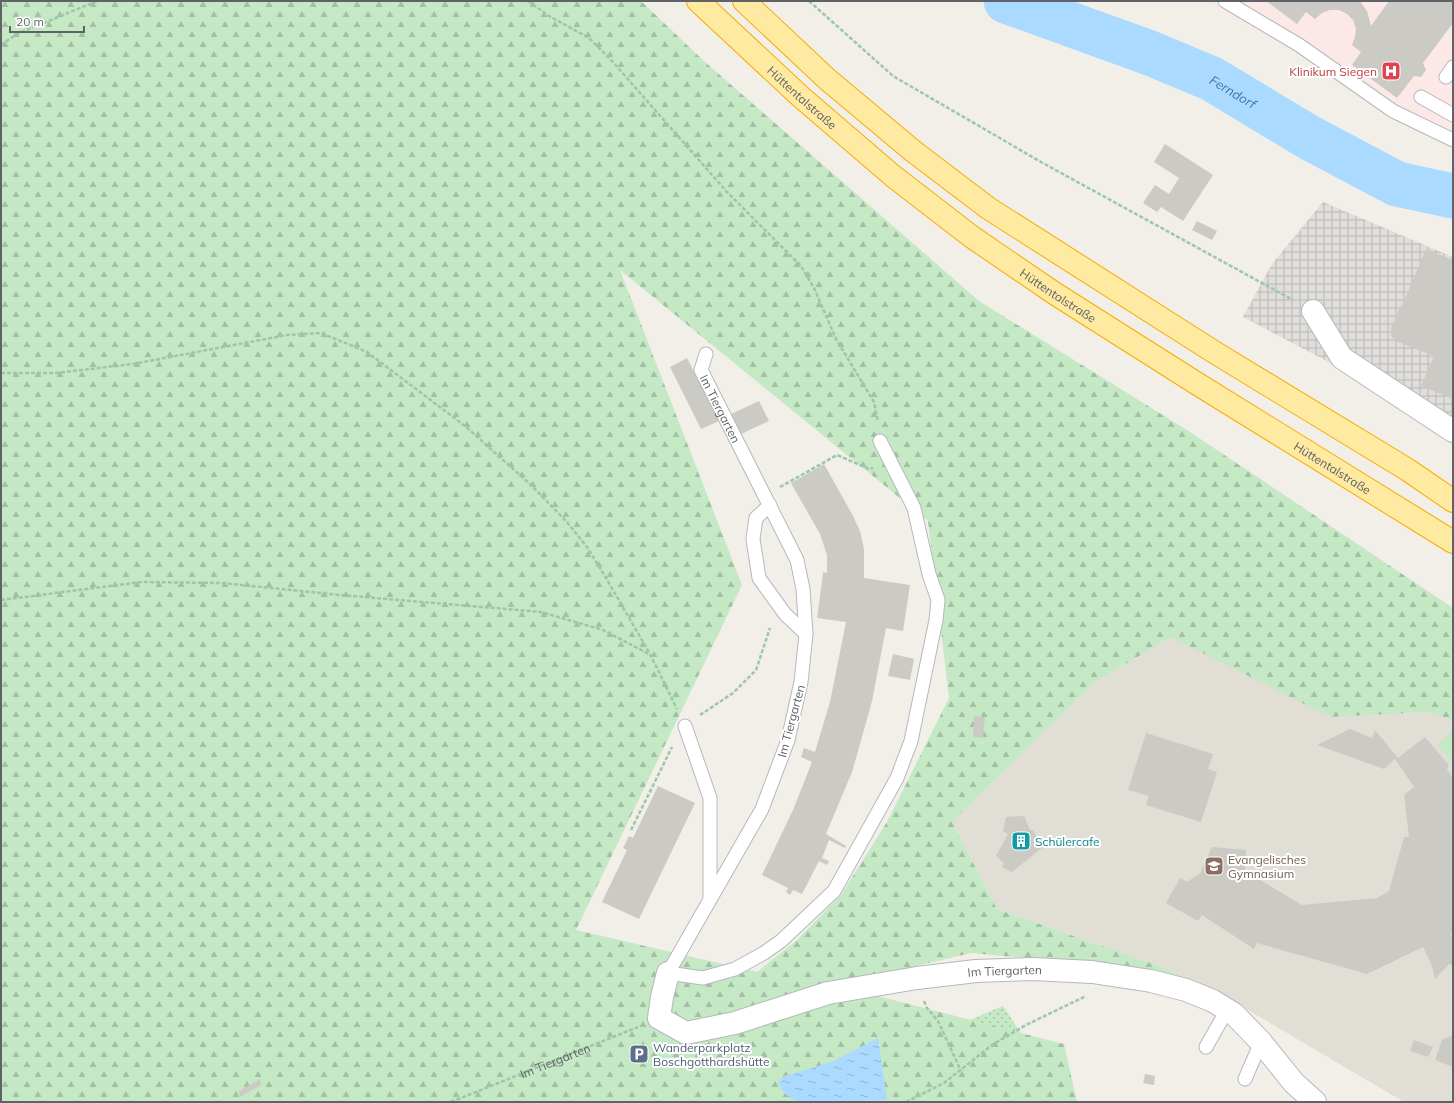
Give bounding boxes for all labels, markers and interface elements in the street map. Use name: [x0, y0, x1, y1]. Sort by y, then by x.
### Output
scale bar: [10, 8, 84, 34]
text: 20 m: [16, 14, 44, 29]
hospital icon: Klinikum Siegen: [1380, 60, 1402, 82]
street label: Hüttentalstraße: [765, 62, 840, 132]
place label: Klinikum Siegen: [1289, 64, 1377, 79]
water label: Ferndorf: [1207, 72, 1261, 113]
street label: Hüttentalstraße: [1017, 265, 1099, 325]
street label: Im Tiergarten: [697, 372, 744, 445]
street label: Hüttentalstraße: [1291, 438, 1374, 497]
street label: Im Tiergarten: [774, 683, 808, 759]
building icon: Schülercafe: [1010, 830, 1032, 852]
place label: Schülercafe: [1035, 834, 1100, 849]
place label: Evangelisches Gymnasium: [1228, 852, 1306, 881]
school or university icon: Evangelisches Gymnasium: [1203, 855, 1225, 877]
street label: Im Tiergarten: [967, 961, 1042, 979]
street label: Im Tiergarten: [518, 1039, 592, 1081]
place label: Wanderparkplatz Boschgotthardshütte: [653, 1040, 770, 1069]
parking icon: Wanderparkplatz Boschgotthardshütte: [628, 1043, 650, 1065]

